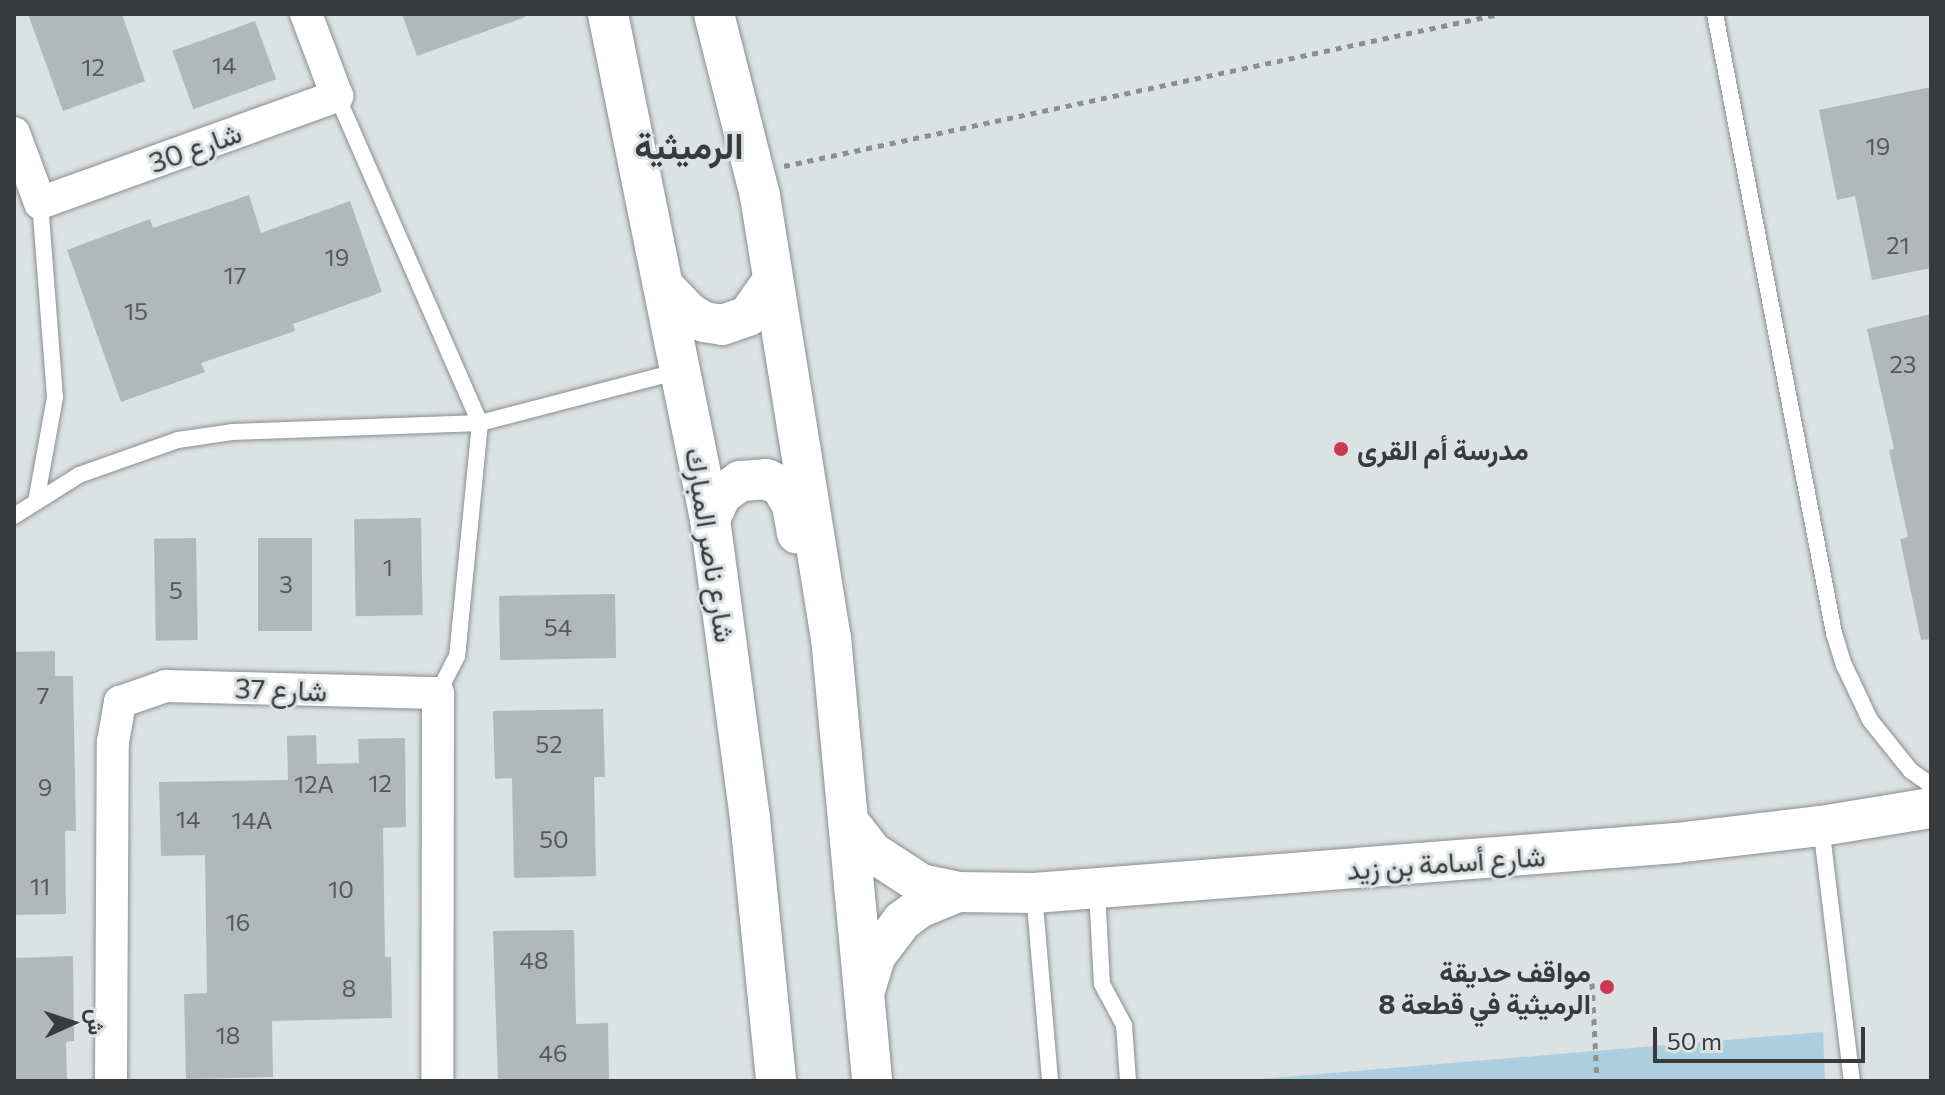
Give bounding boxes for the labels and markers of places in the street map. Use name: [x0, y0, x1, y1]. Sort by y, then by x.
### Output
place label: مدرسة أم القرى: [1357, 432, 1529, 466]
marker: مدرسة أم القرى: [1332, 440, 1350, 458]
place label: مواقف حديقة الرميثية في قطعة 8: [1378, 954, 1591, 1020]
marker: مواقف حديقة الرميثية في قطعة 8: [1598, 978, 1616, 996]

